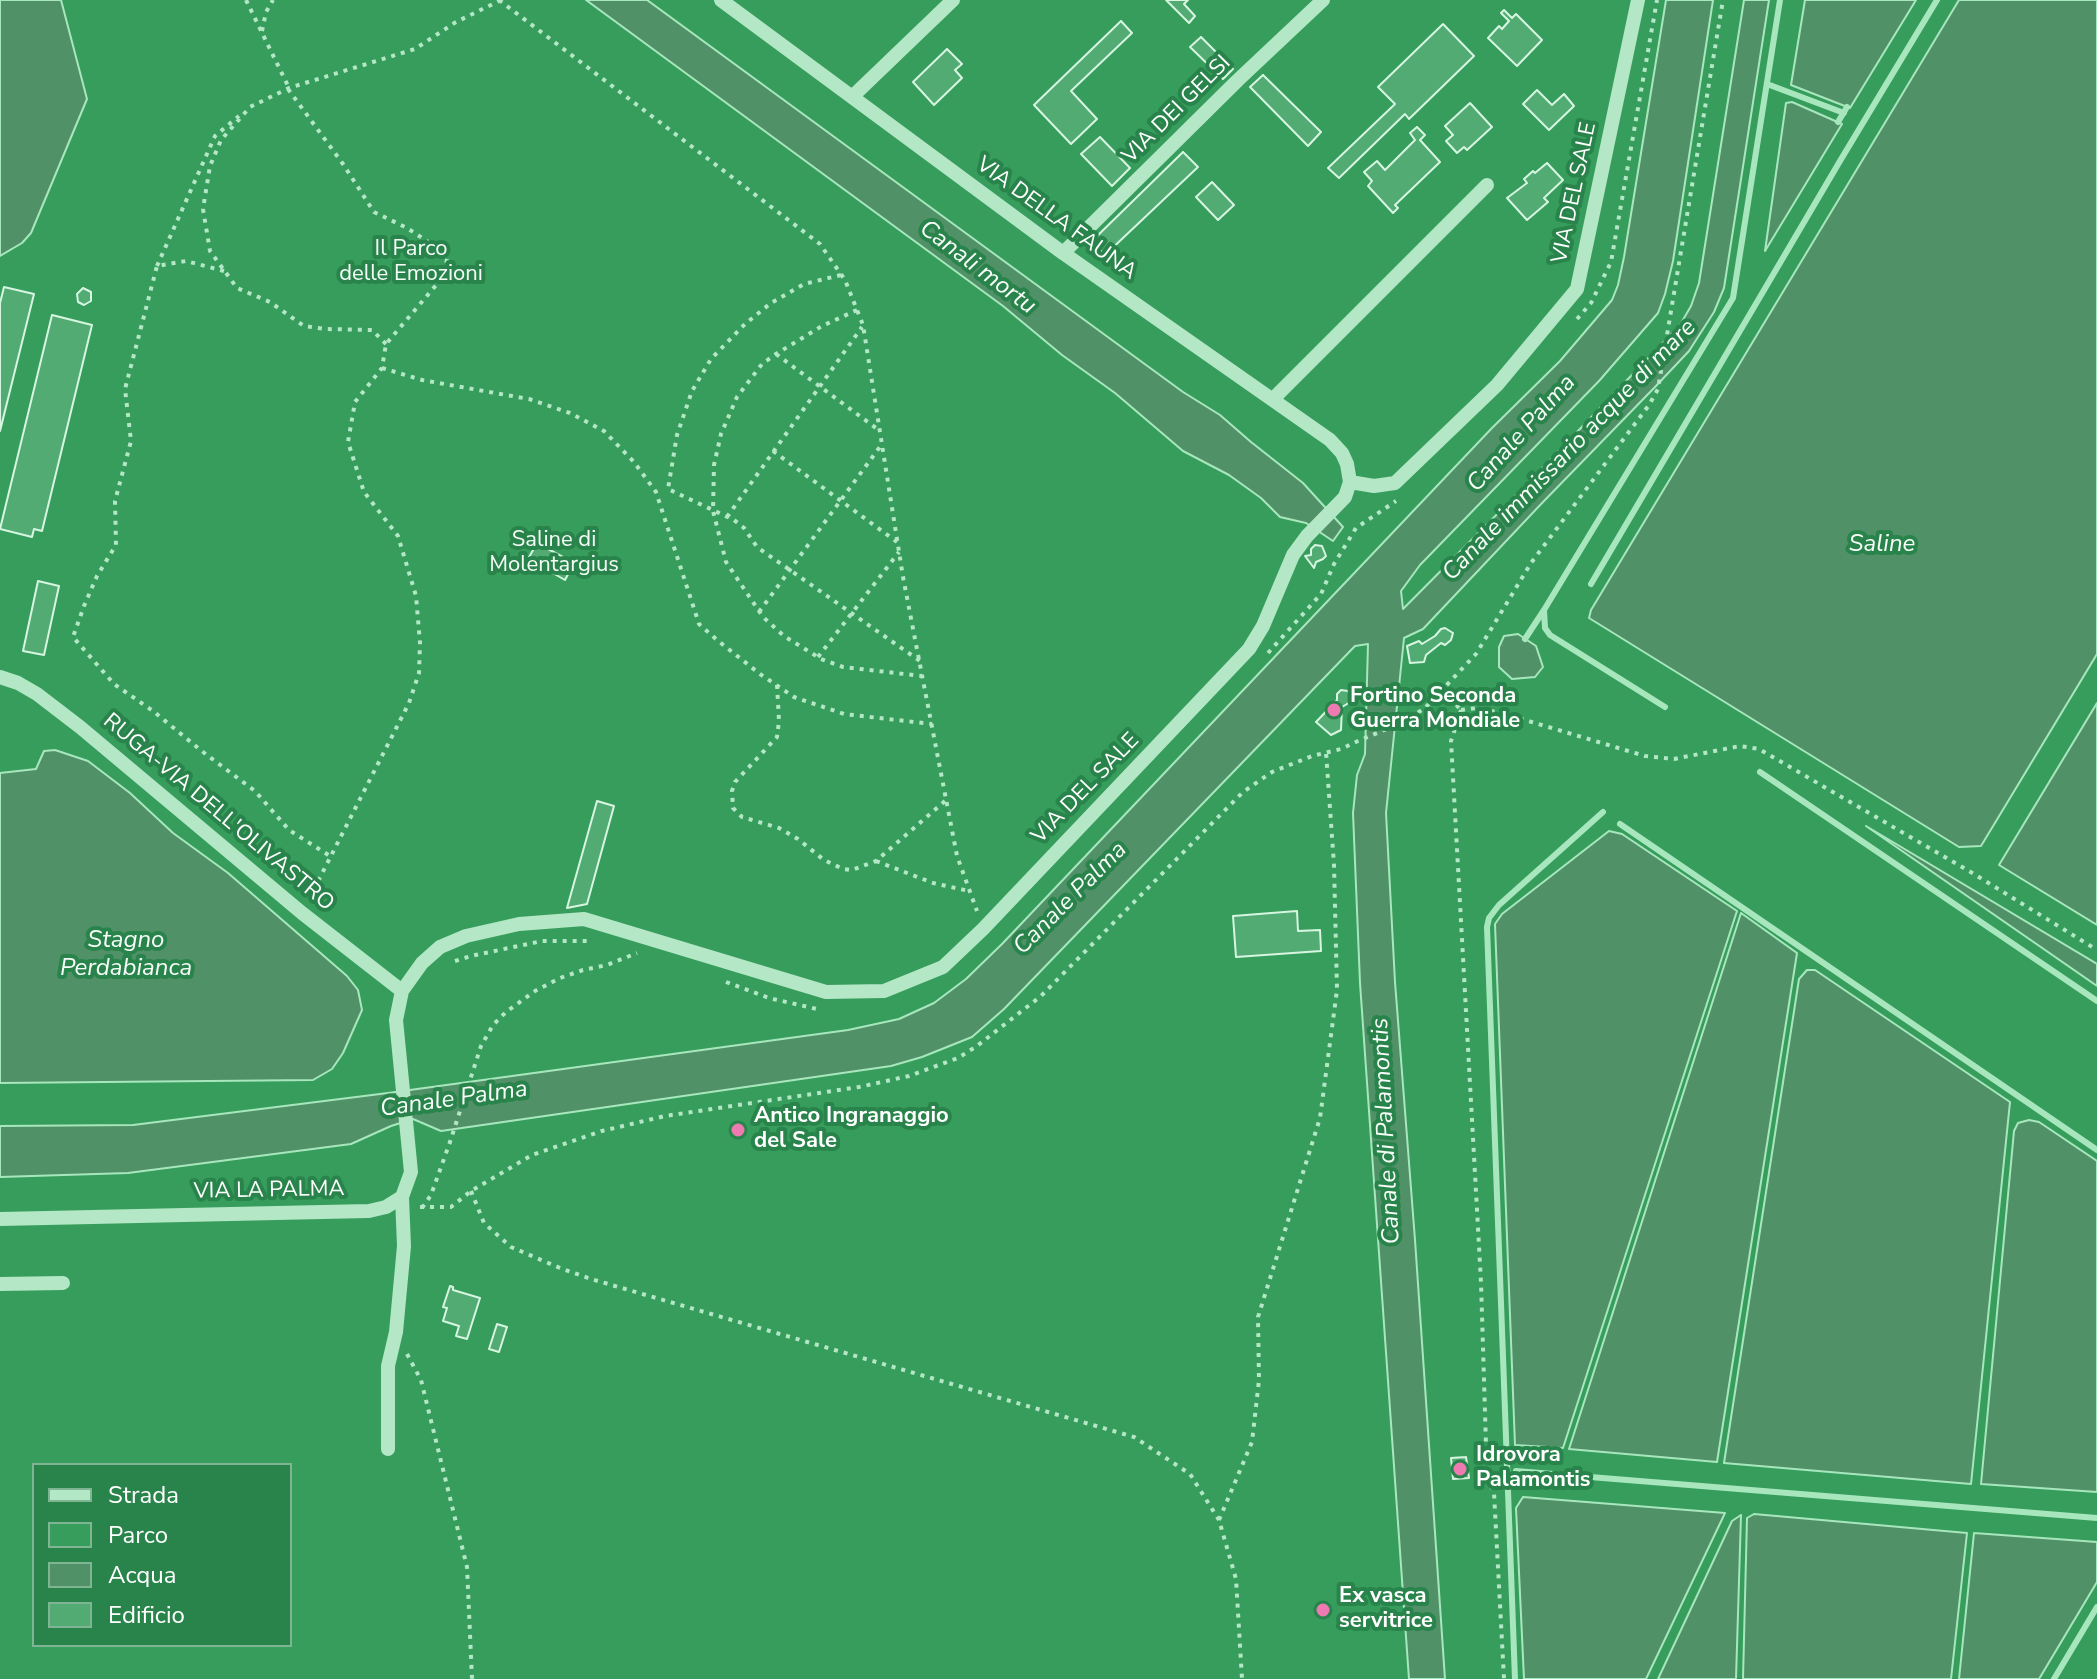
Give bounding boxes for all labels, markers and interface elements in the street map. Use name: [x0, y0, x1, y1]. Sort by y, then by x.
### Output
street label: VIA DEI GELSI: [1117, 50, 1237, 170]
street label: VIA DEL SALE: [1547, 120, 1603, 266]
street label: VIA DELLA FAUNA: [971, 152, 1141, 286]
water label: Canali mortu: [913, 215, 1041, 321]
park label: Il Parco delle Emozioni: [339, 237, 483, 288]
water label: Canale immissario acque di mare: [1437, 314, 1703, 588]
water label: Canale Palma: [1462, 369, 1582, 499]
park label: Saline di Molentargius: [489, 528, 619, 580]
water label: Saline: [1849, 531, 1915, 559]
place label: Fortino Seconda Guerra Mondiale: [1350, 684, 1520, 736]
marker: Fortino Seconda Guerra Mondiale: [1325, 701, 1343, 719]
street label: RUGA-VIA DELL'OLIVASTRO: [97, 709, 339, 917]
street label: VIA DEL SALE: [1027, 728, 1145, 850]
water label: Canale Palma: [1008, 836, 1134, 962]
water label: Stagno Perdabianca: [60, 927, 192, 983]
water label: Canale di Palamontis: [1367, 1017, 1407, 1245]
water label: Canale Palma: [378, 1075, 530, 1125]
place label: Antico Ingranaggio del Sale: [754, 1104, 949, 1156]
marker: Antico Ingranaggio del Sale: [729, 1121, 747, 1139]
street label: VIA LA PALMA: [193, 1176, 345, 1206]
place label: Idrovora Palamontis: [1476, 1443, 1591, 1494]
marker: Idrovora Palamontis: [1451, 1460, 1469, 1478]
legend: [32, 1463, 292, 1647]
text: Strada: [108, 1479, 179, 1511]
text: Parco: [108, 1519, 168, 1551]
text: Acqua: [108, 1559, 176, 1591]
place label: Ex vasca servitrice: [1339, 1584, 1433, 1636]
text: Edificio: [108, 1599, 185, 1631]
marker: Ex vasca servitrice: [1314, 1601, 1332, 1619]

